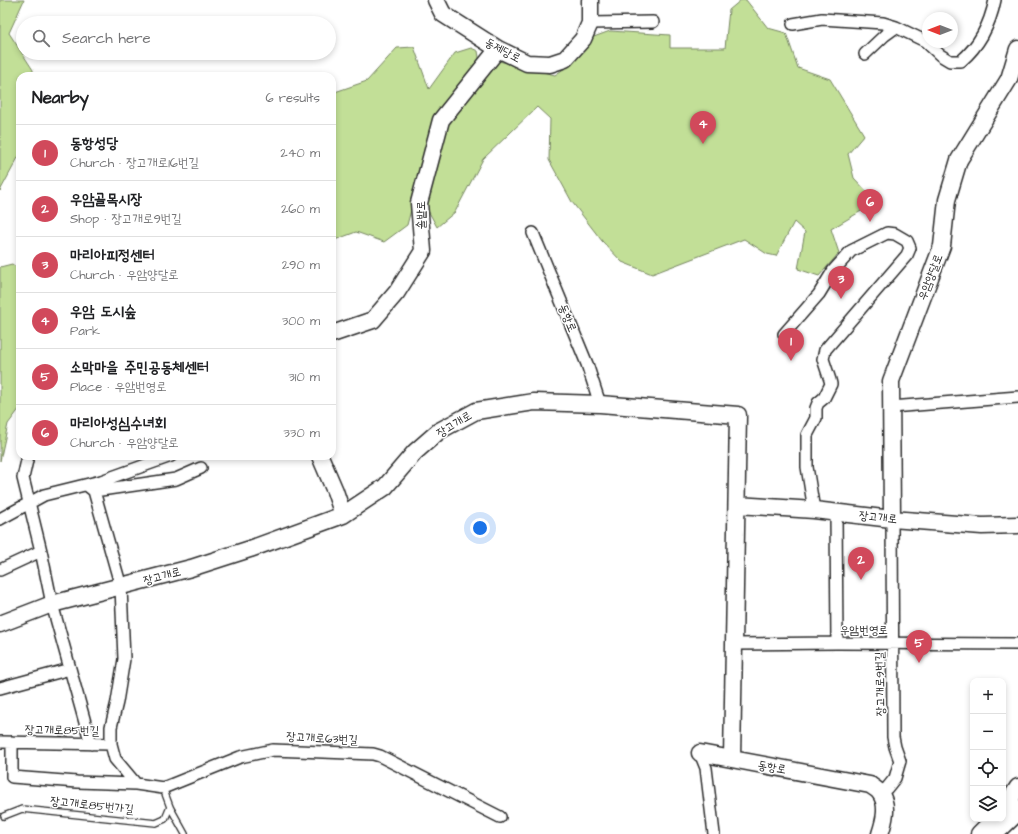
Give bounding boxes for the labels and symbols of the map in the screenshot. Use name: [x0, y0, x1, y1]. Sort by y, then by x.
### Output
north arrow: [922, 12, 958, 48]
street label: 동제당로: [482, 34, 524, 67]
pin: 4: [690, 111, 716, 144]
pin: 6: [857, 189, 883, 222]
street label: 솔밭로: [413, 201, 430, 229]
street label: 우암양달로: [914, 252, 947, 303]
pin: 3: [828, 266, 854, 299]
street label: 동항로: [554, 302, 581, 335]
pin: 1: [778, 328, 804, 361]
street label: 장고개로: [433, 407, 475, 442]
street label: 장고개로: [858, 507, 898, 528]
your location: [470, 518, 490, 538]
pin: 2: [848, 547, 874, 580]
street label: 장고개로: [141, 563, 183, 590]
street label: 우암번영로: [840, 622, 888, 639]
pin: 5: [906, 630, 932, 663]
street label: 장고개로9번길: [871, 651, 890, 717]
street label: 장고개로85번길: [25, 721, 100, 740]
street label: 장고개로63번길: [286, 728, 358, 749]
street label: 동항로: [756, 757, 788, 778]
street label: 장고개로85번가길: [49, 793, 135, 818]

